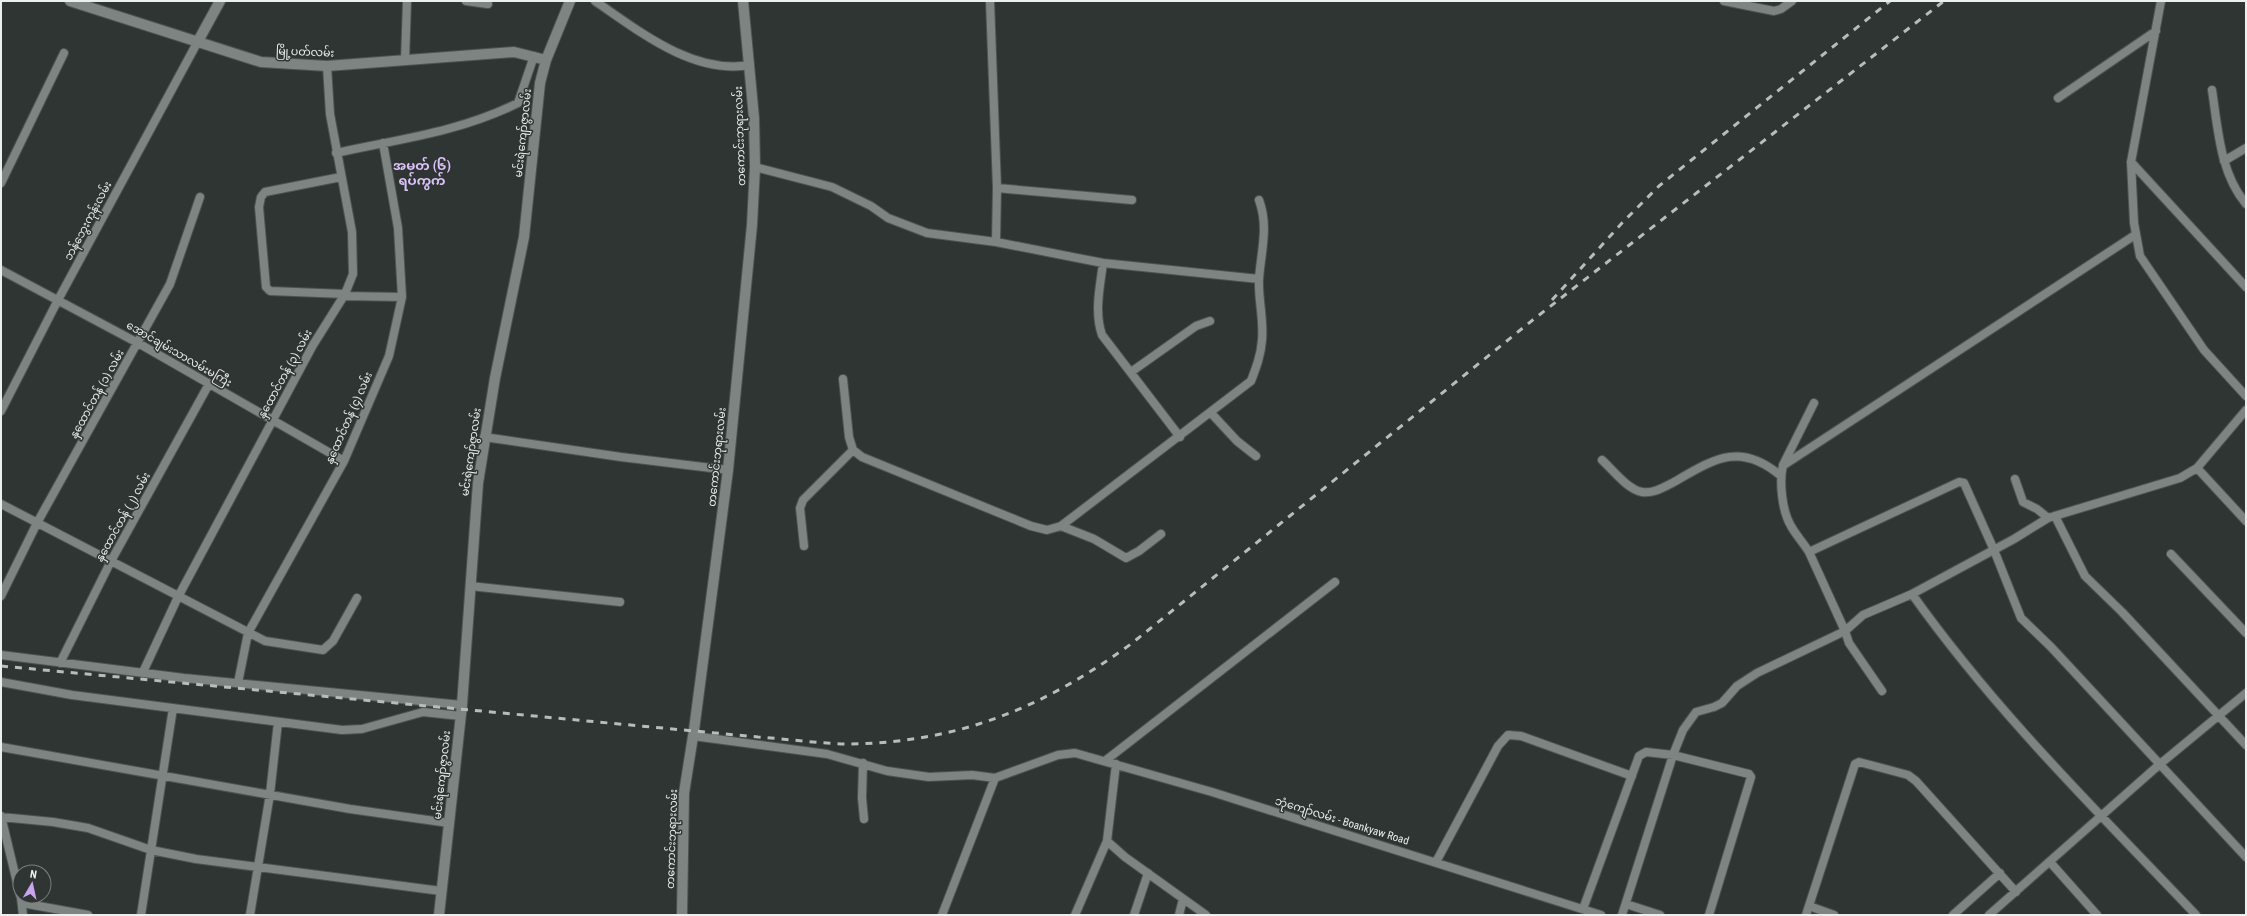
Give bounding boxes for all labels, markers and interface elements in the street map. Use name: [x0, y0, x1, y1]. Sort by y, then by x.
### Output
street label: မြို့ပတ်လမ်း: [275, 43, 335, 62]
street label: တကောင်းဘုရားလမ်း: [731, 86, 750, 186]
street label: မင်းရဲကျော်ဇွာလမ်း: [511, 88, 536, 178]
district label: အမှတ် (၆) ရပ်ကွက်: [393, 156, 451, 191]
street label: ဘန်ဘွေးကုန်းလမ်း: [61, 179, 116, 264]
street label: အောင်ချမ်းသာလမ်းမကြီး: [123, 318, 235, 391]
street label: နှထောင်တန် (၃) လမ်း: [254, 327, 317, 422]
street label: နှထောင်တန် (၁) လမ်း: [66, 347, 129, 442]
street label: နှထောင်တန် (၄) လမ်း: [322, 369, 377, 467]
street label: တကောင်းဘုရားလမ်း: [704, 406, 731, 508]
street label: မင်းရဲကျော်ဇွာလမ်း: [457, 407, 486, 497]
street label: နှထောင်တန် (၂) လမ်း: [92, 469, 155, 565]
street label: မင်းရဲကျော်ဇွာလမ်း: [430, 730, 455, 820]
street label: တကောင်းဘုရားလမ်း: [663, 789, 682, 889]
street label: ဘုံကျော်လမ်း - Boankyaw Road: [1273, 793, 1411, 850]
north arrow: [12, 864, 52, 904]
text: N: [29, 868, 38, 882]

